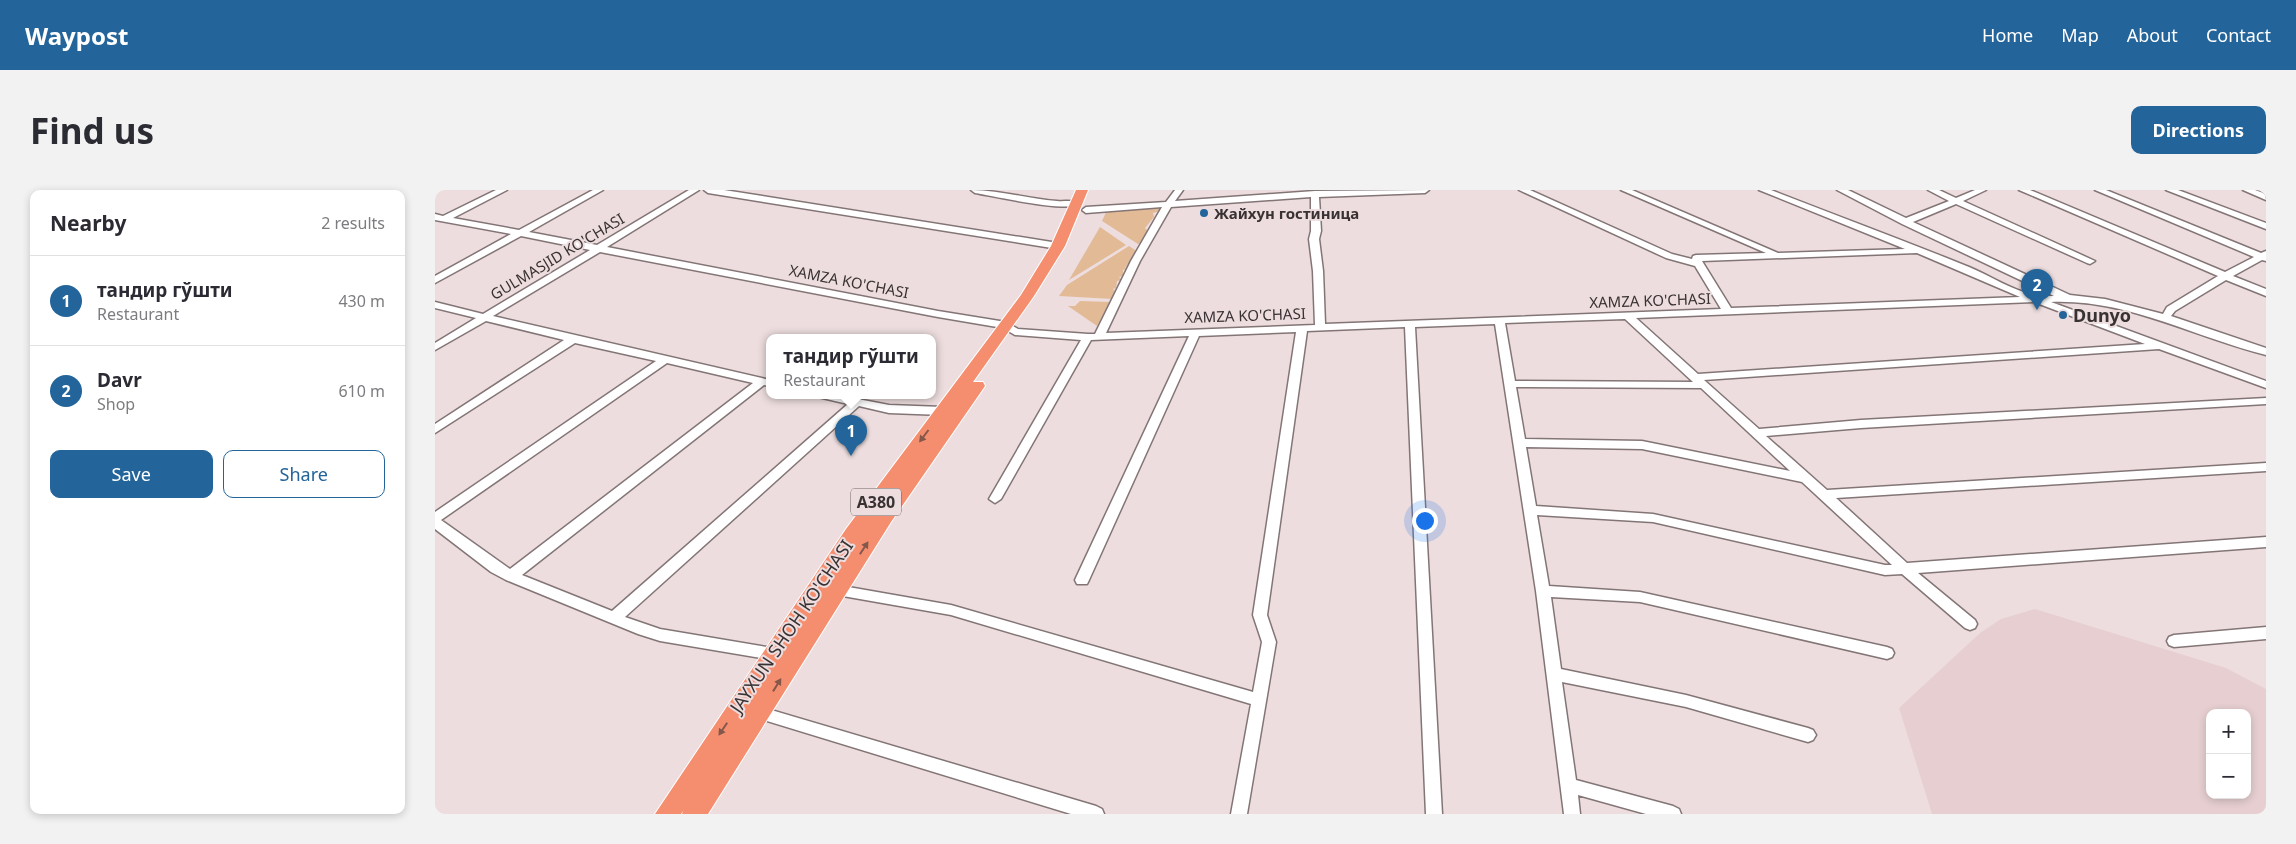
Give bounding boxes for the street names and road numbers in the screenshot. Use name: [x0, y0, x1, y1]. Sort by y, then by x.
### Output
street label: GULMASJID KO'CHASI: [486, 208, 628, 304]
street label: XAMZA KO'CHASI: [787, 260, 911, 302]
street label: XAMZA KO'CHASI: [1589, 288, 1711, 312]
street label: XAMZA KO'CHASI: [1184, 303, 1306, 327]
road number: A380: [851, 488, 901, 516]
street label: JAYXUN SHOH KO'CHASI: [723, 535, 858, 719]

